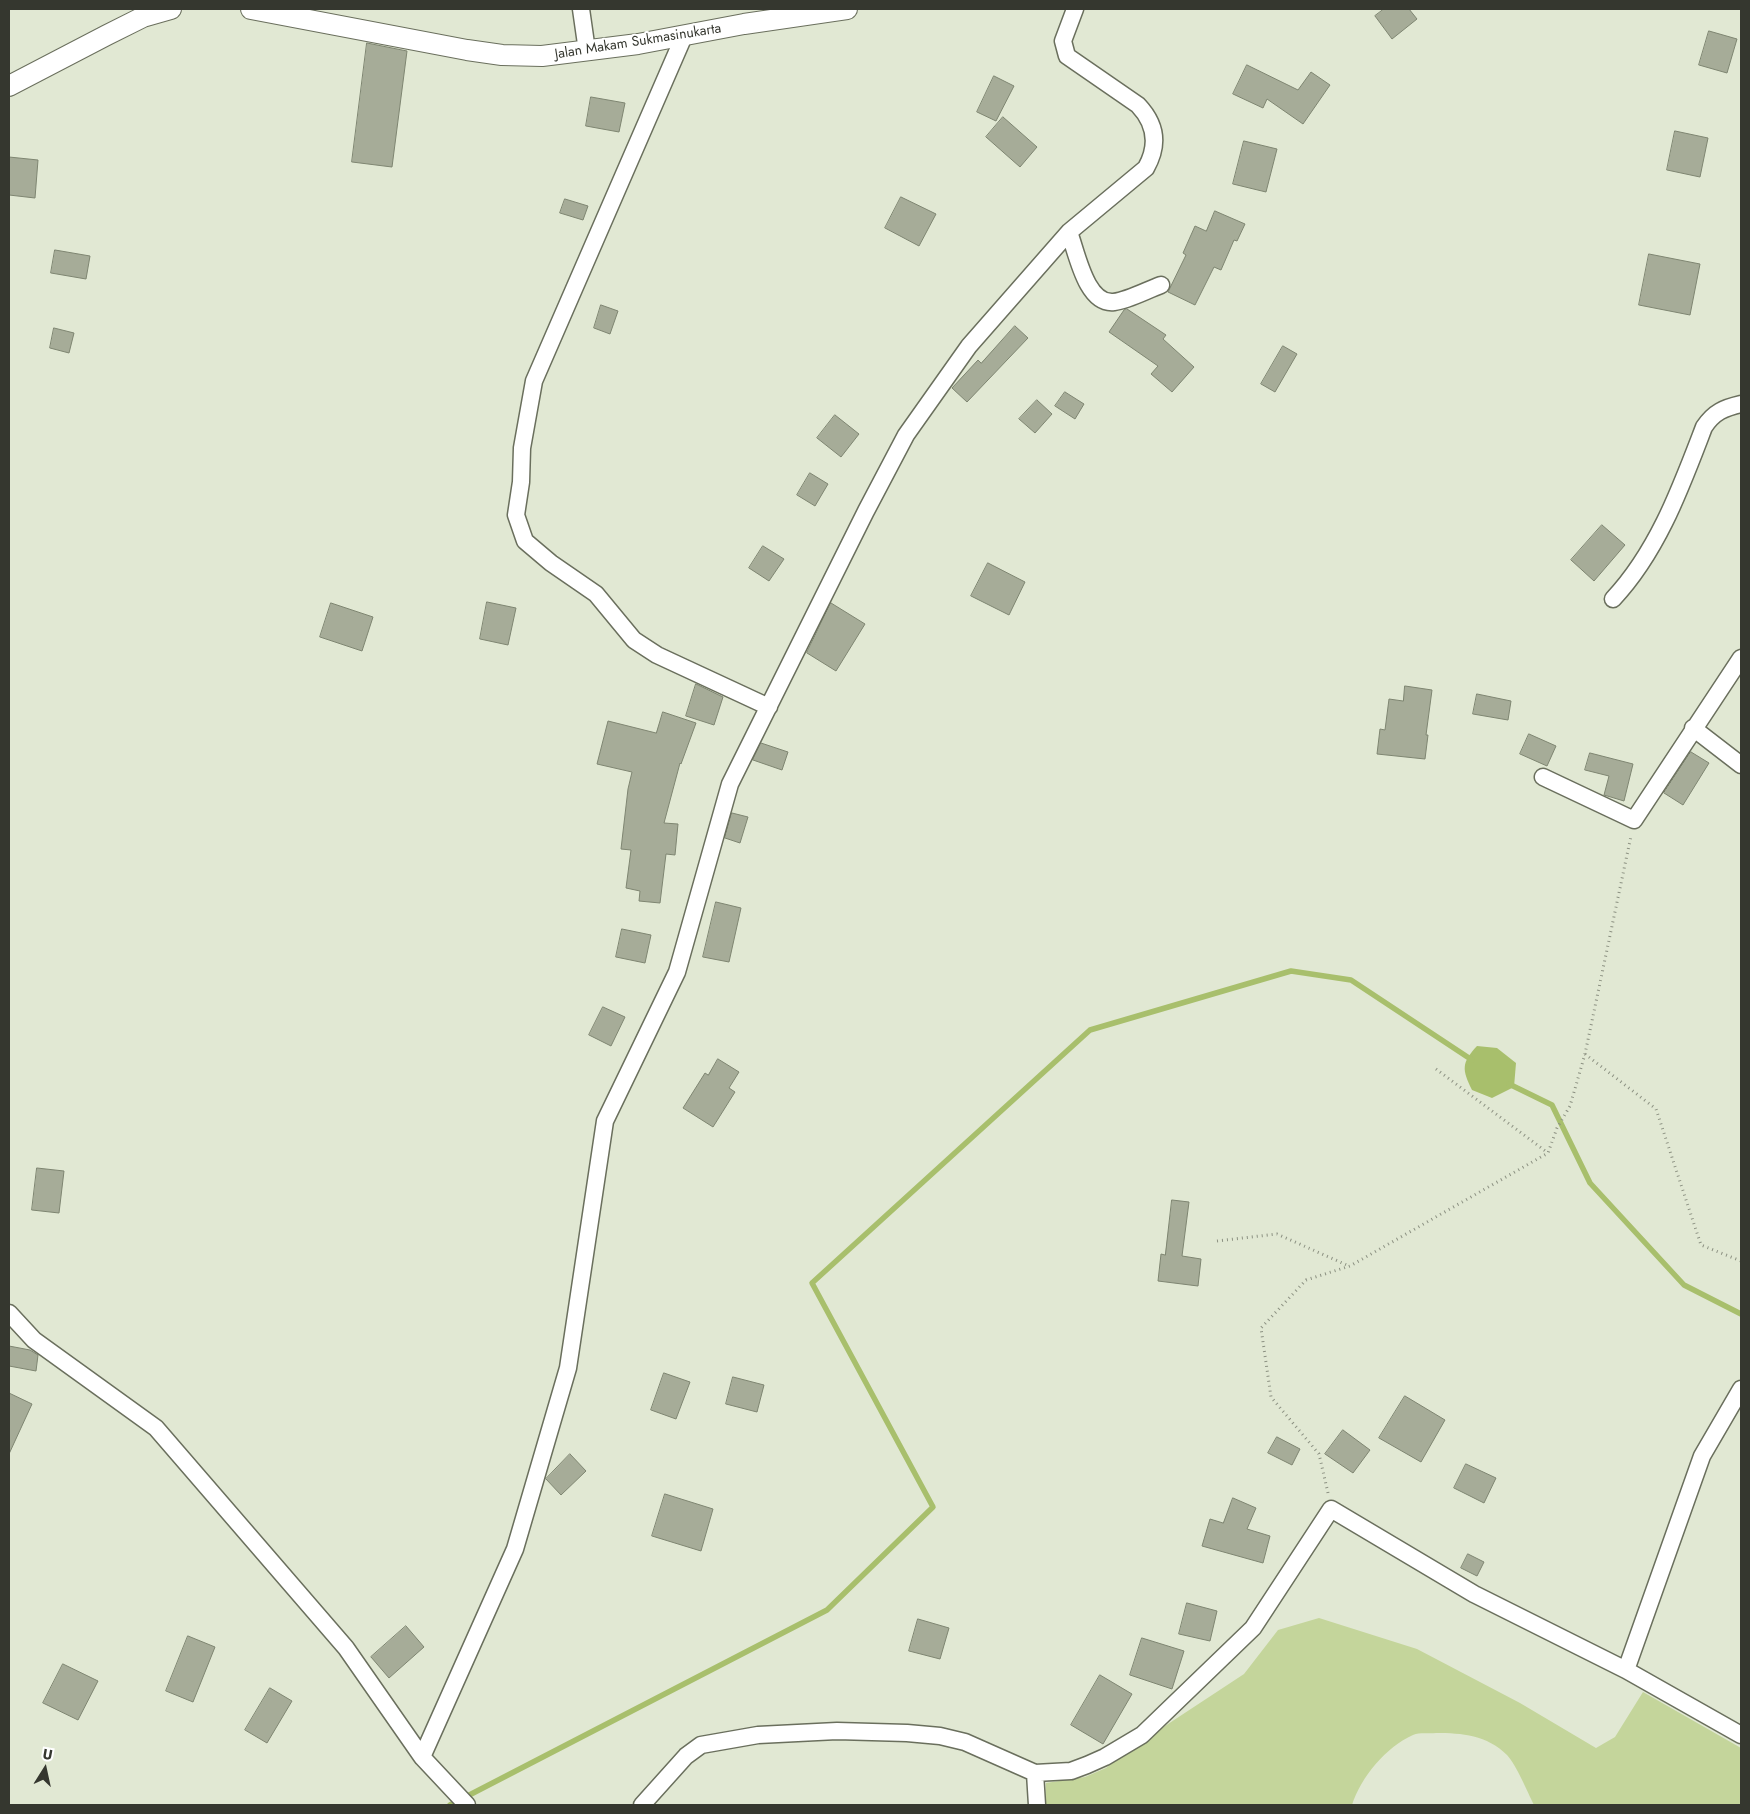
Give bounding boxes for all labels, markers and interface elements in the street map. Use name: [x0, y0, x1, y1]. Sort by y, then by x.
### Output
street label: Jalan Makam Sukmasinukarta: [554, 21, 722, 63]
north arrow: [20, 1744, 70, 1794]
text: U: [41, 1744, 54, 1765]

